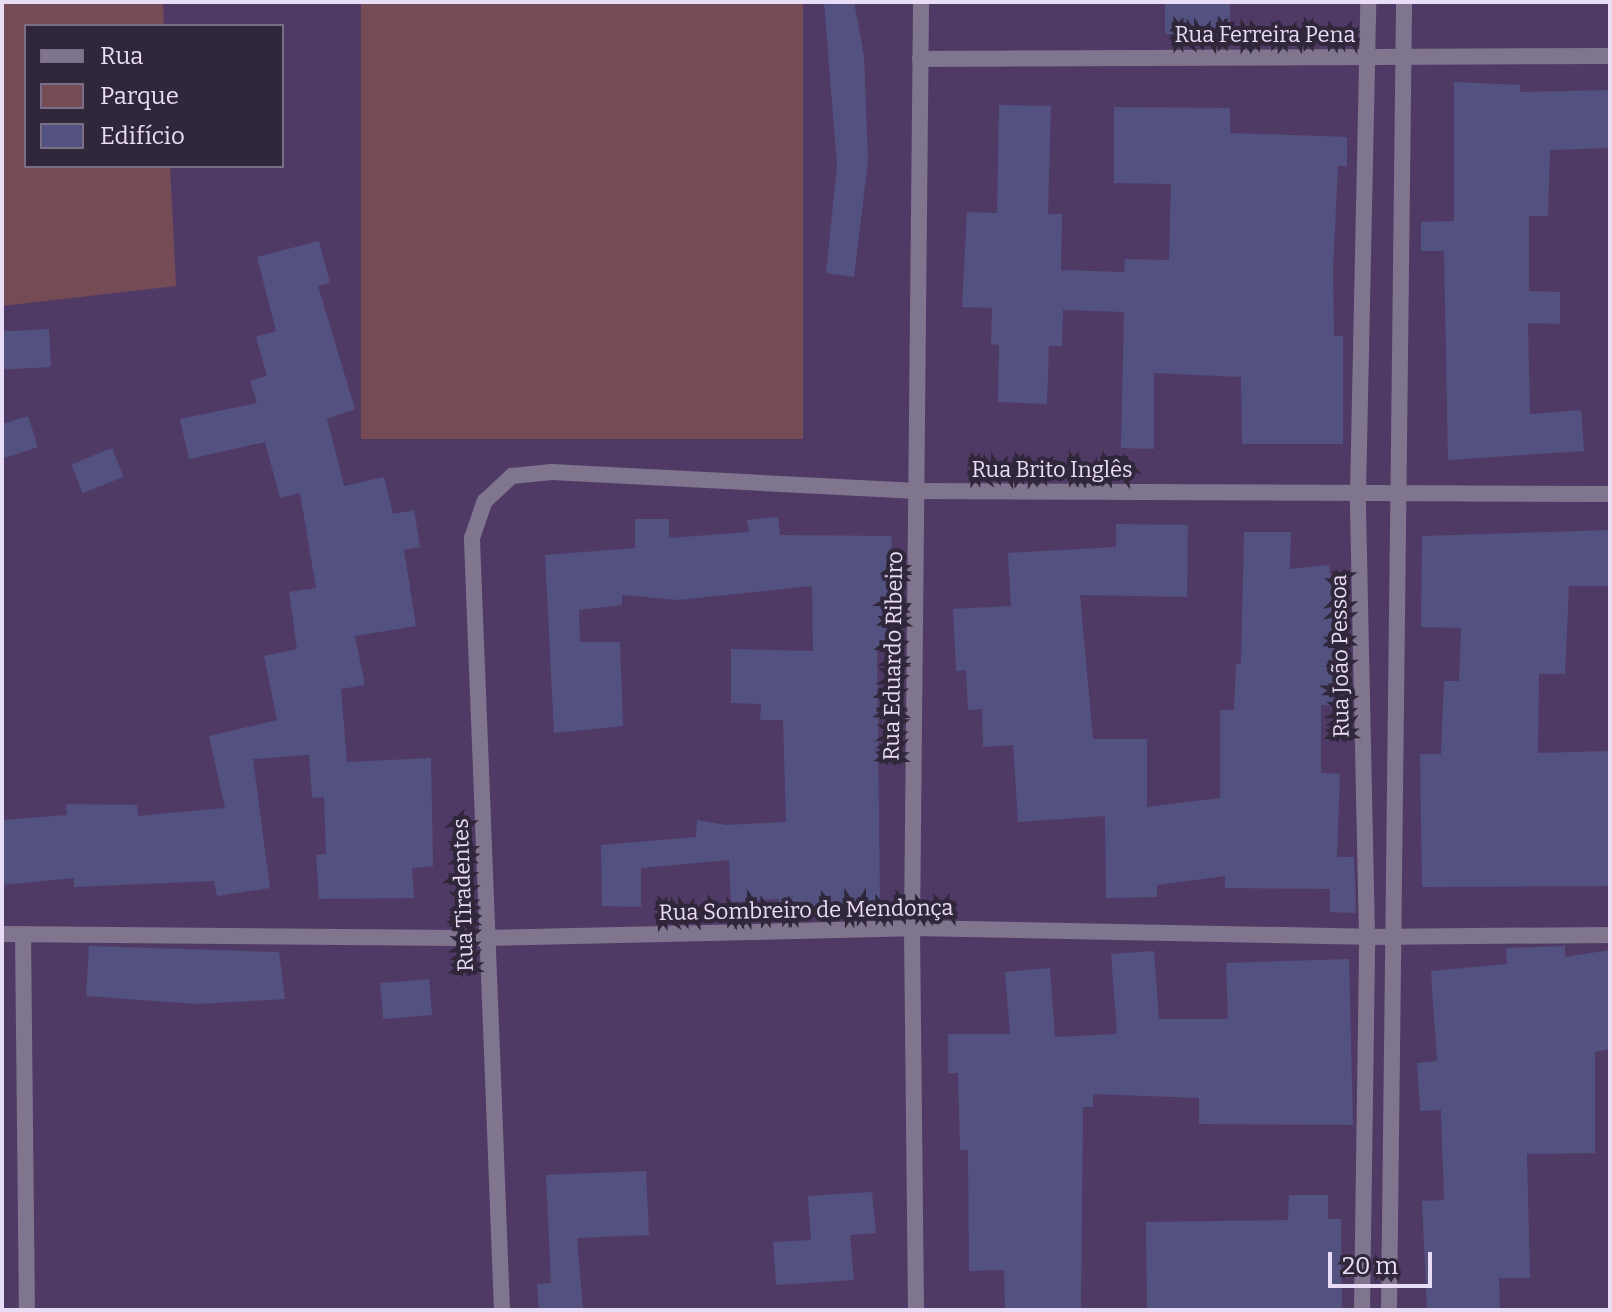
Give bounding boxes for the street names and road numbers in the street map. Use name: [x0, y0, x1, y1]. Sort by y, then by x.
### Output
street label: Rua Ferreira Pena: [1175, 22, 1355, 48]
street label: Rua Brito Inglês: [971, 457, 1133, 483]
street label: Rua Eduardo Ribeiro: [878, 551, 908, 761]
street label: Rua João Pessoa: [1325, 574, 1355, 738]
street label: Rua Tiradentes: [447, 818, 479, 972]
street label: Rua Sombreiro de Mendonça: [658, 894, 954, 926]

